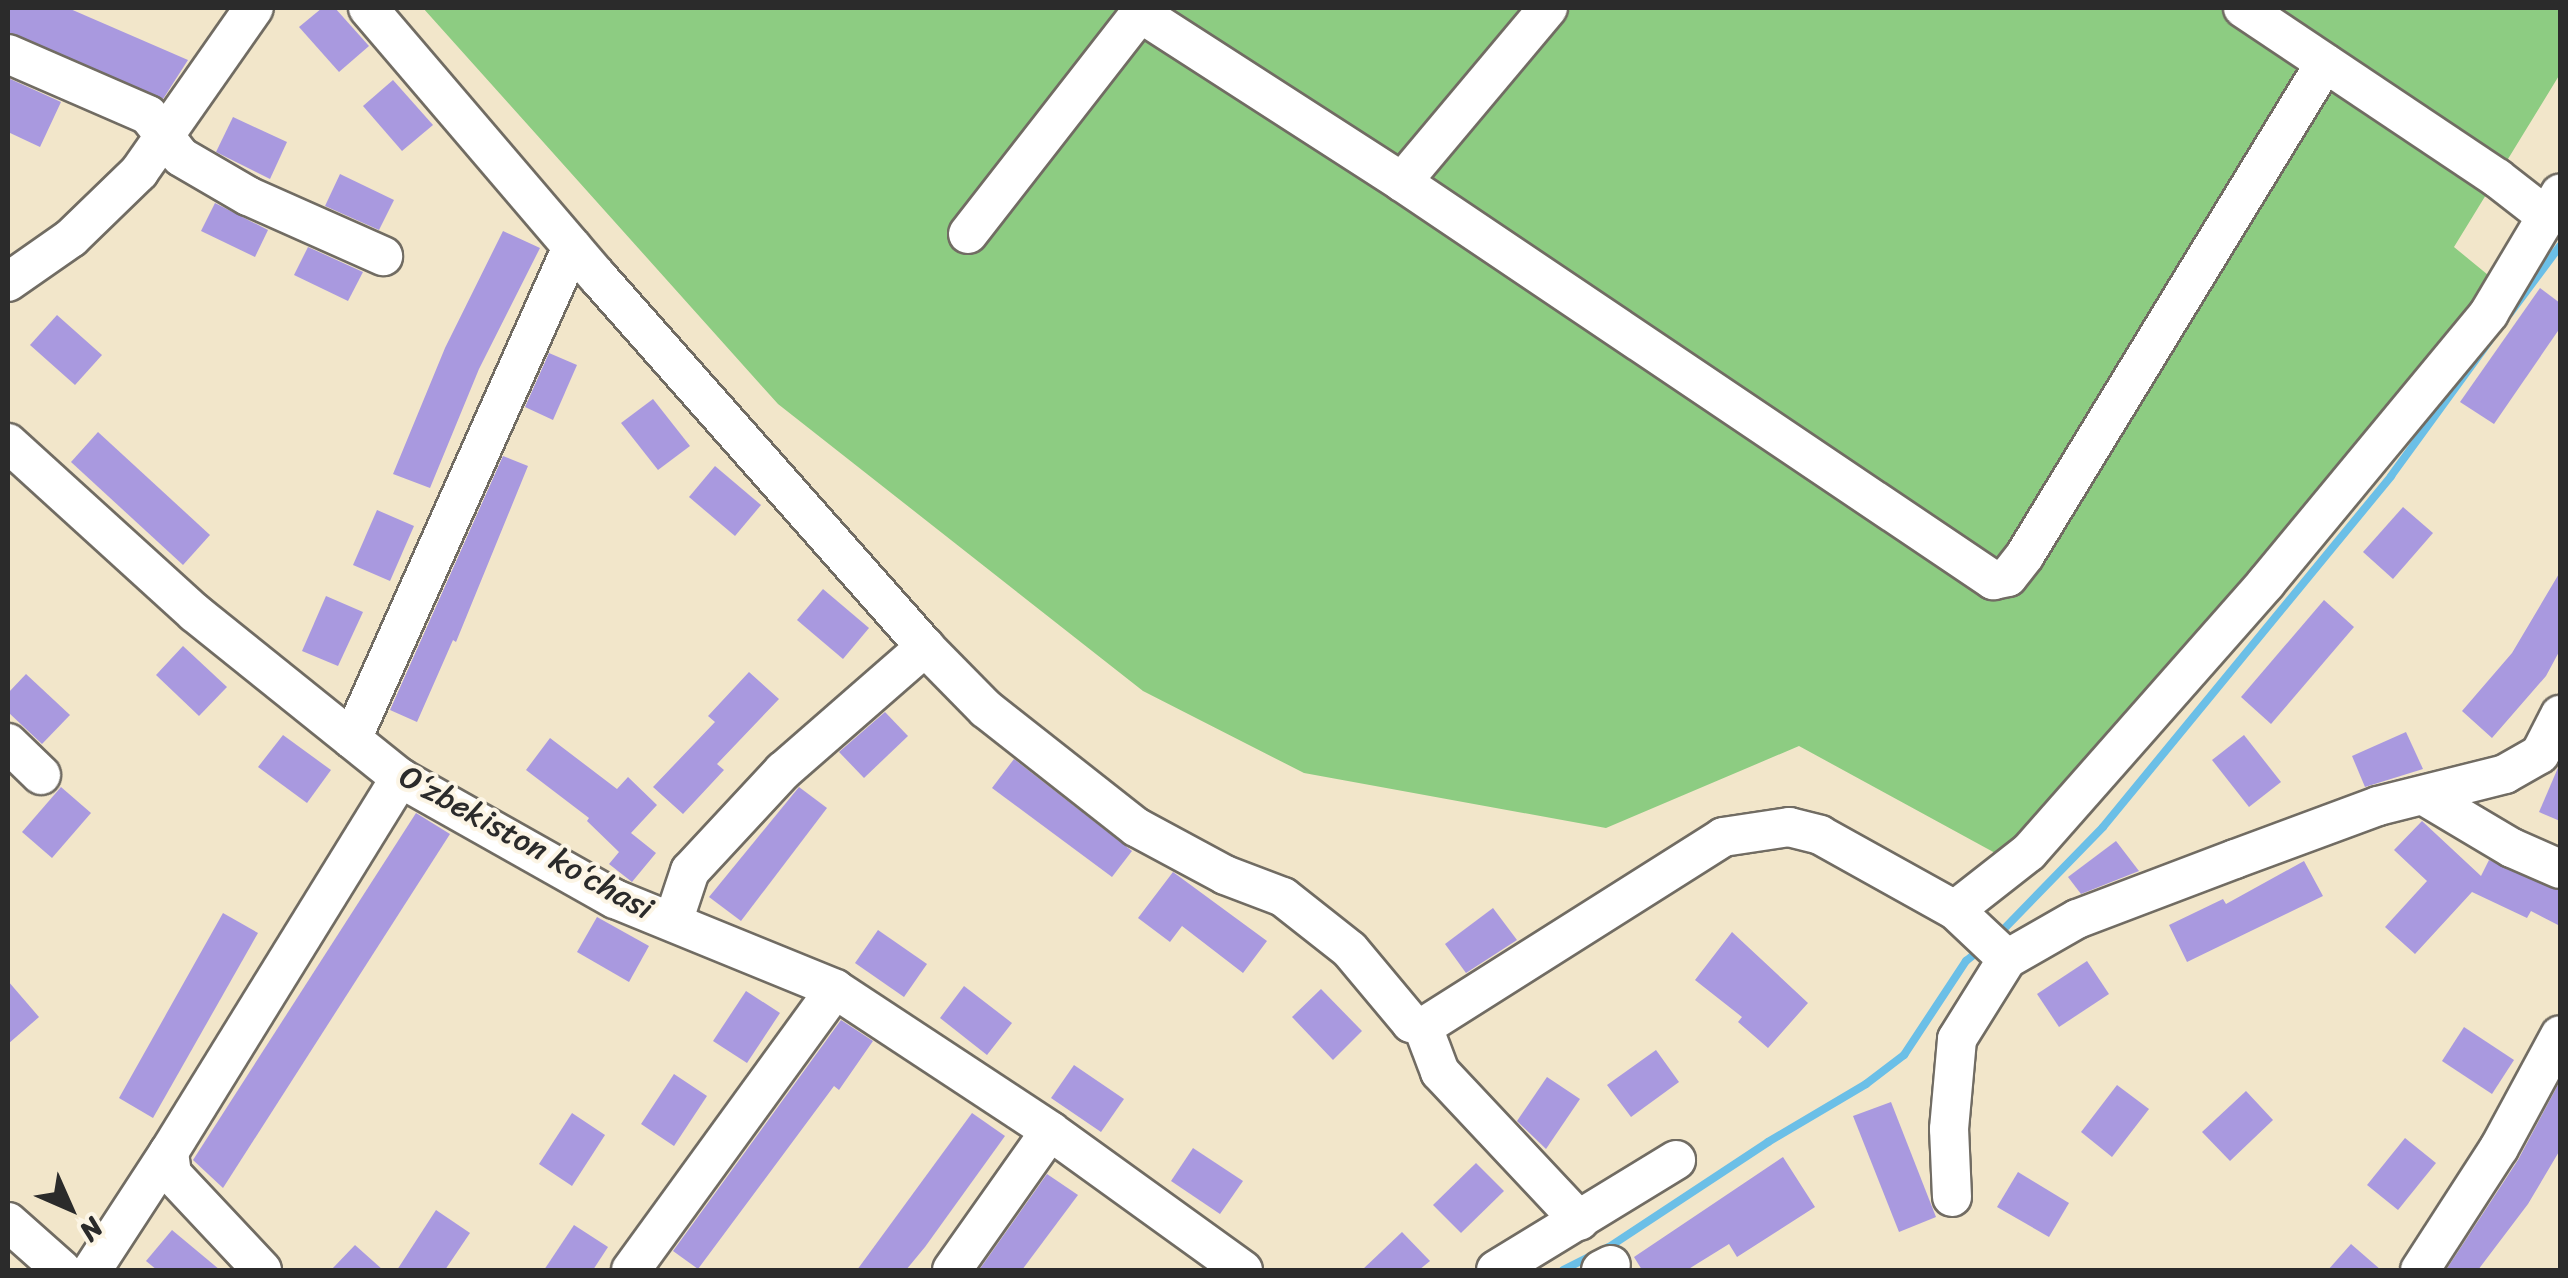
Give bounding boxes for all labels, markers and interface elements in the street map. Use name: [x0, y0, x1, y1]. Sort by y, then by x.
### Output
street label: O‘zbekiston ko‘chasi: [392, 757, 660, 929]
north arrow: [20, 1158, 120, 1258]
text: N: [67, 1205, 116, 1254]

